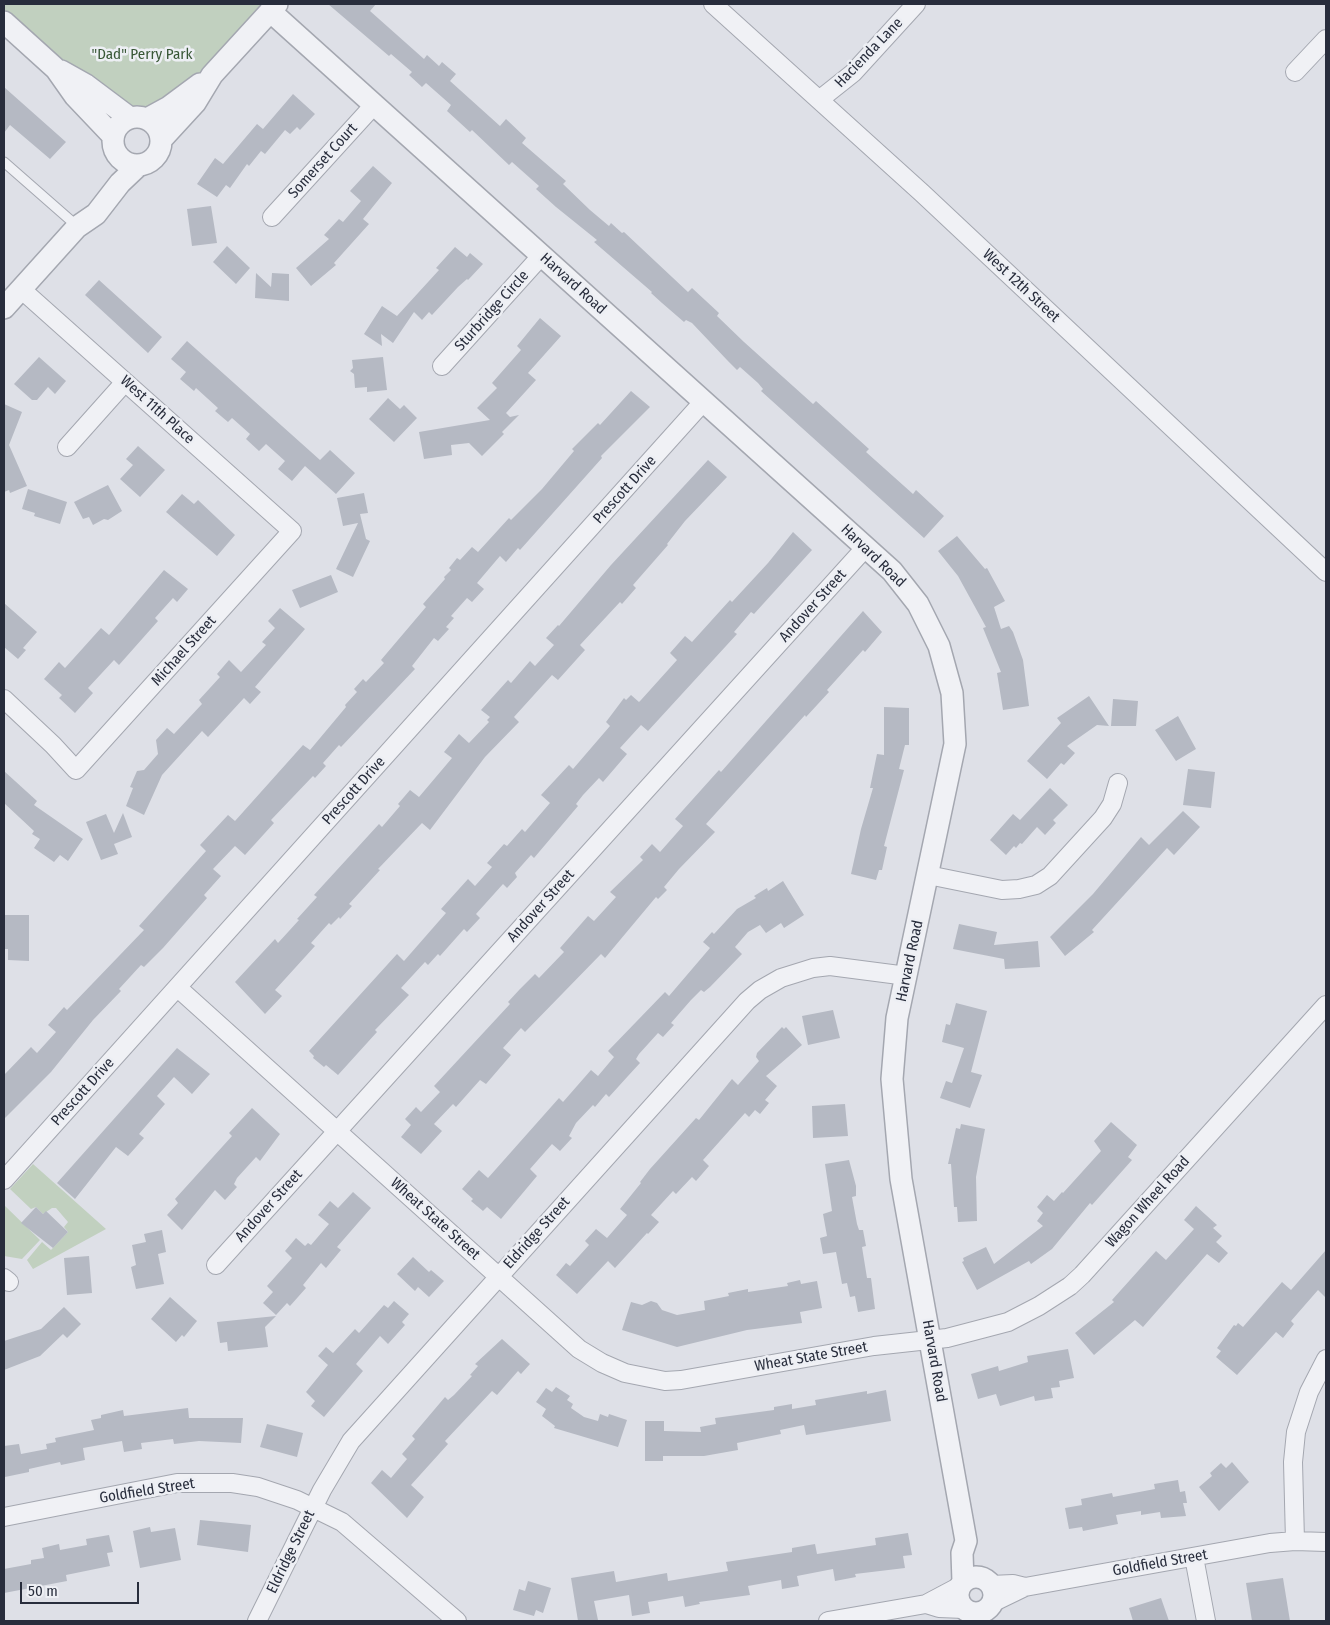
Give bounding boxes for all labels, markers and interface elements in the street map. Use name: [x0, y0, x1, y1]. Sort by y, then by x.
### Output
street label: Hacienda Lane: [831, 14, 907, 92]
park label: "Dad" Perry Park: [92, 46, 192, 64]
street label: Somerset Court: [285, 120, 361, 202]
street label: West 12th Street: [979, 246, 1063, 326]
street label: Harvard Road: [536, 250, 610, 318]
street label: Sturbridge Circle: [451, 267, 533, 355]
street label: West 11th Place: [116, 372, 198, 448]
street label: Prescott Drive: [590, 452, 660, 528]
street label: Harvard Road: [837, 521, 909, 591]
street label: Andover Street: [776, 566, 850, 646]
street label: Michael Street: [148, 612, 220, 690]
street label: Prescott Drive: [319, 753, 389, 829]
street label: Andover Street: [504, 866, 578, 946]
street label: Harvard Road: [893, 919, 927, 1003]
street label: Prescott Drive: [48, 1054, 118, 1130]
street label: Wagon Wheel Road: [1102, 1153, 1194, 1251]
street label: Andover Street: [232, 1166, 306, 1246]
street label: Wheat State Street: [387, 1174, 483, 1264]
street label: Eldridge Street: [500, 1193, 574, 1273]
street label: Harvard Road: [918, 1319, 950, 1403]
street label: Wheat State Street: [753, 1338, 869, 1376]
street label: Goldfield Street: [98, 1475, 196, 1507]
street label: Eldridge Street: [263, 1507, 319, 1597]
street label: Goldfield Street: [1111, 1546, 1209, 1580]
scale bar: [22, 1572, 141, 1604]
text: 50 m: [28, 1582, 58, 1600]

